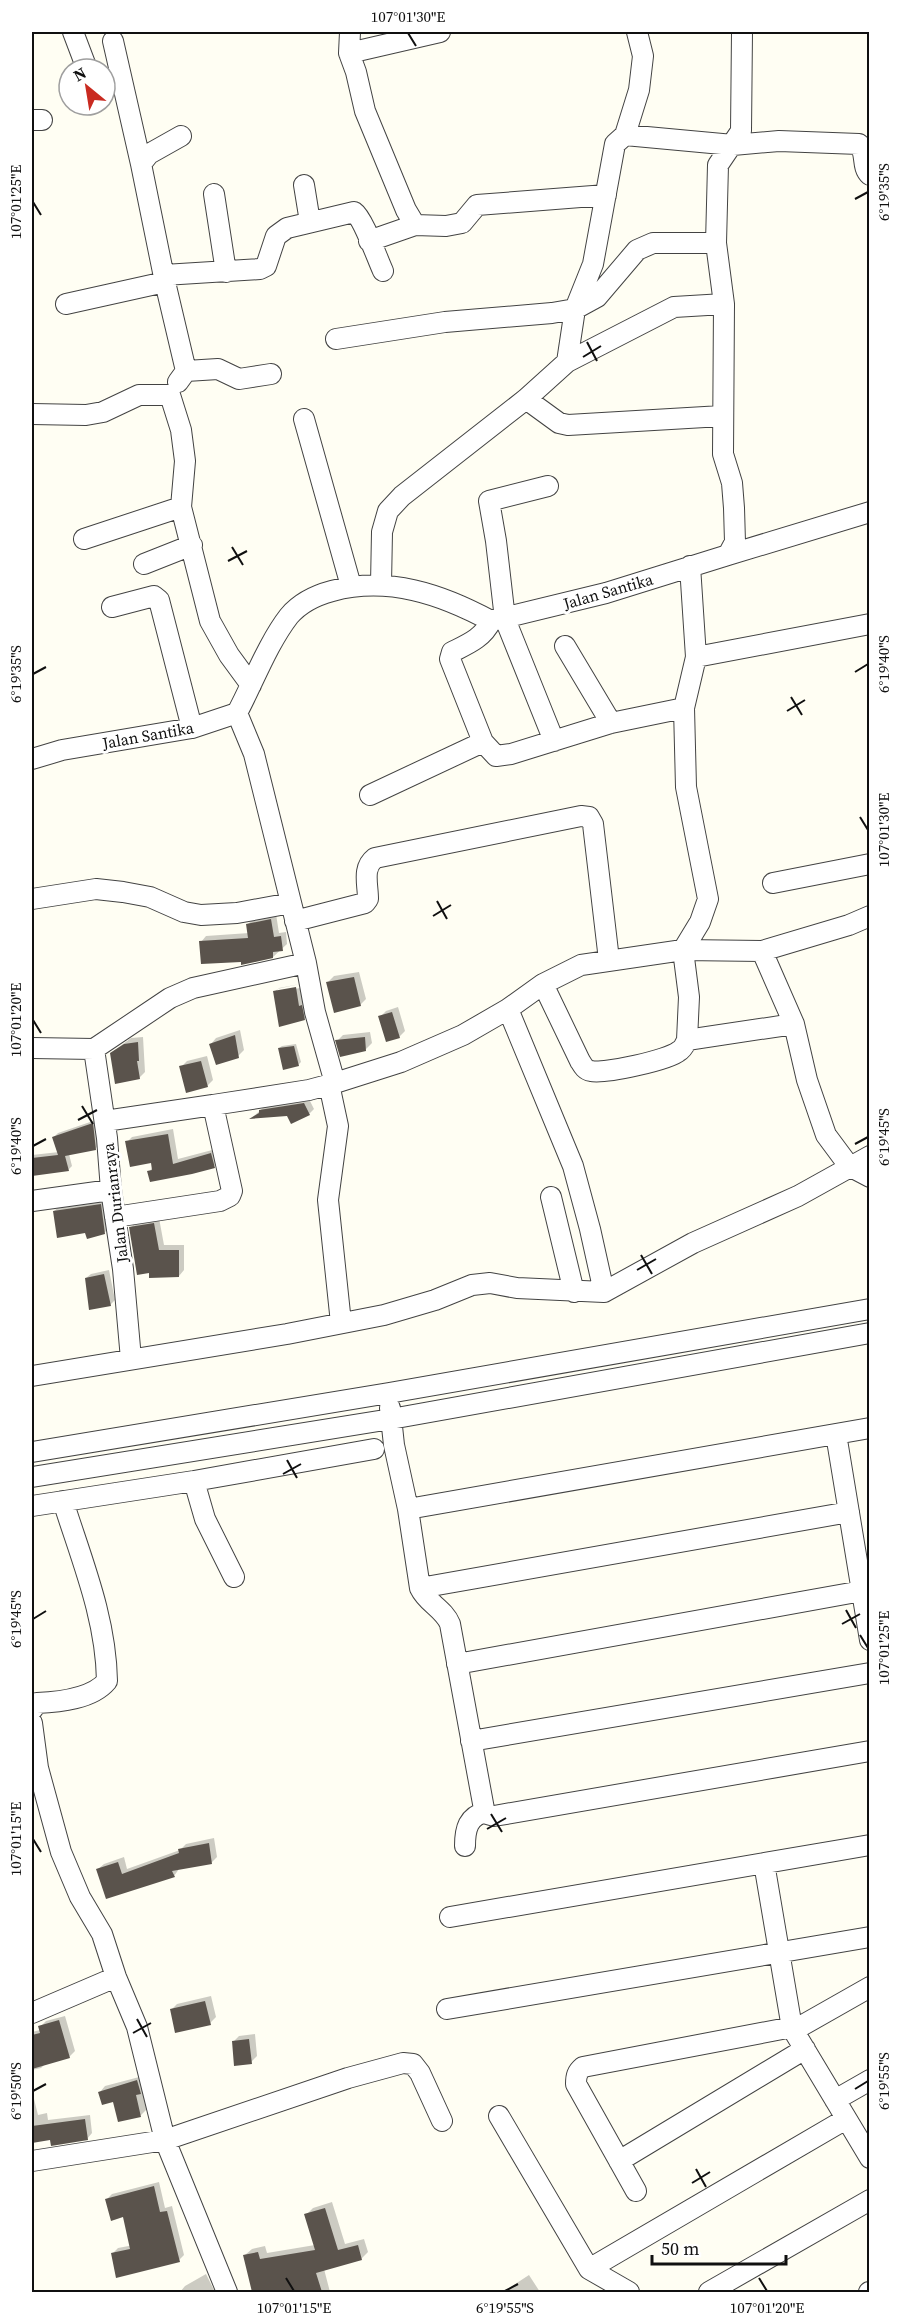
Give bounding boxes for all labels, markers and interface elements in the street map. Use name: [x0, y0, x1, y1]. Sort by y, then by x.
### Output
text: 107°01'30"E: [371, 6, 445, 27]
north arrow: [57, 57, 117, 117]
text: N: [69, 61, 90, 86]
text: 6°19'35"S: [873, 163, 894, 221]
text: 107°01'25"E: [5, 165, 26, 239]
street label: Jalan Santika: [560, 567, 656, 615]
text: 6°19'40"S: [873, 635, 894, 693]
text: 6°19'35"S: [5, 645, 26, 703]
street label: Jalan Santika: [100, 716, 196, 754]
text: 107°01'30"E: [873, 793, 894, 867]
text: 107°01'20"E: [5, 983, 26, 1057]
text: 6°19'45"S: [873, 1108, 894, 1166]
text: 6°19'40"S: [5, 1117, 26, 1175]
street label: Jalan Durianraya: [97, 1141, 133, 1265]
text: 6°19'45"S: [5, 1590, 26, 1648]
text: 107°01'25"E: [873, 1611, 894, 1685]
text: 107°01'15"E: [5, 1802, 26, 1876]
text: 6°19'55"S: [873, 2052, 894, 2110]
text: 6°19'50"S: [5, 2062, 26, 2120]
scale bar: [652, 2228, 786, 2266]
text: 50 m: [661, 2236, 699, 2261]
text: 107°01'15"E: [257, 2297, 331, 2318]
text: 6°19'55"S: [476, 2297, 534, 2318]
text: 107°01'20"E: [730, 2297, 804, 2318]

